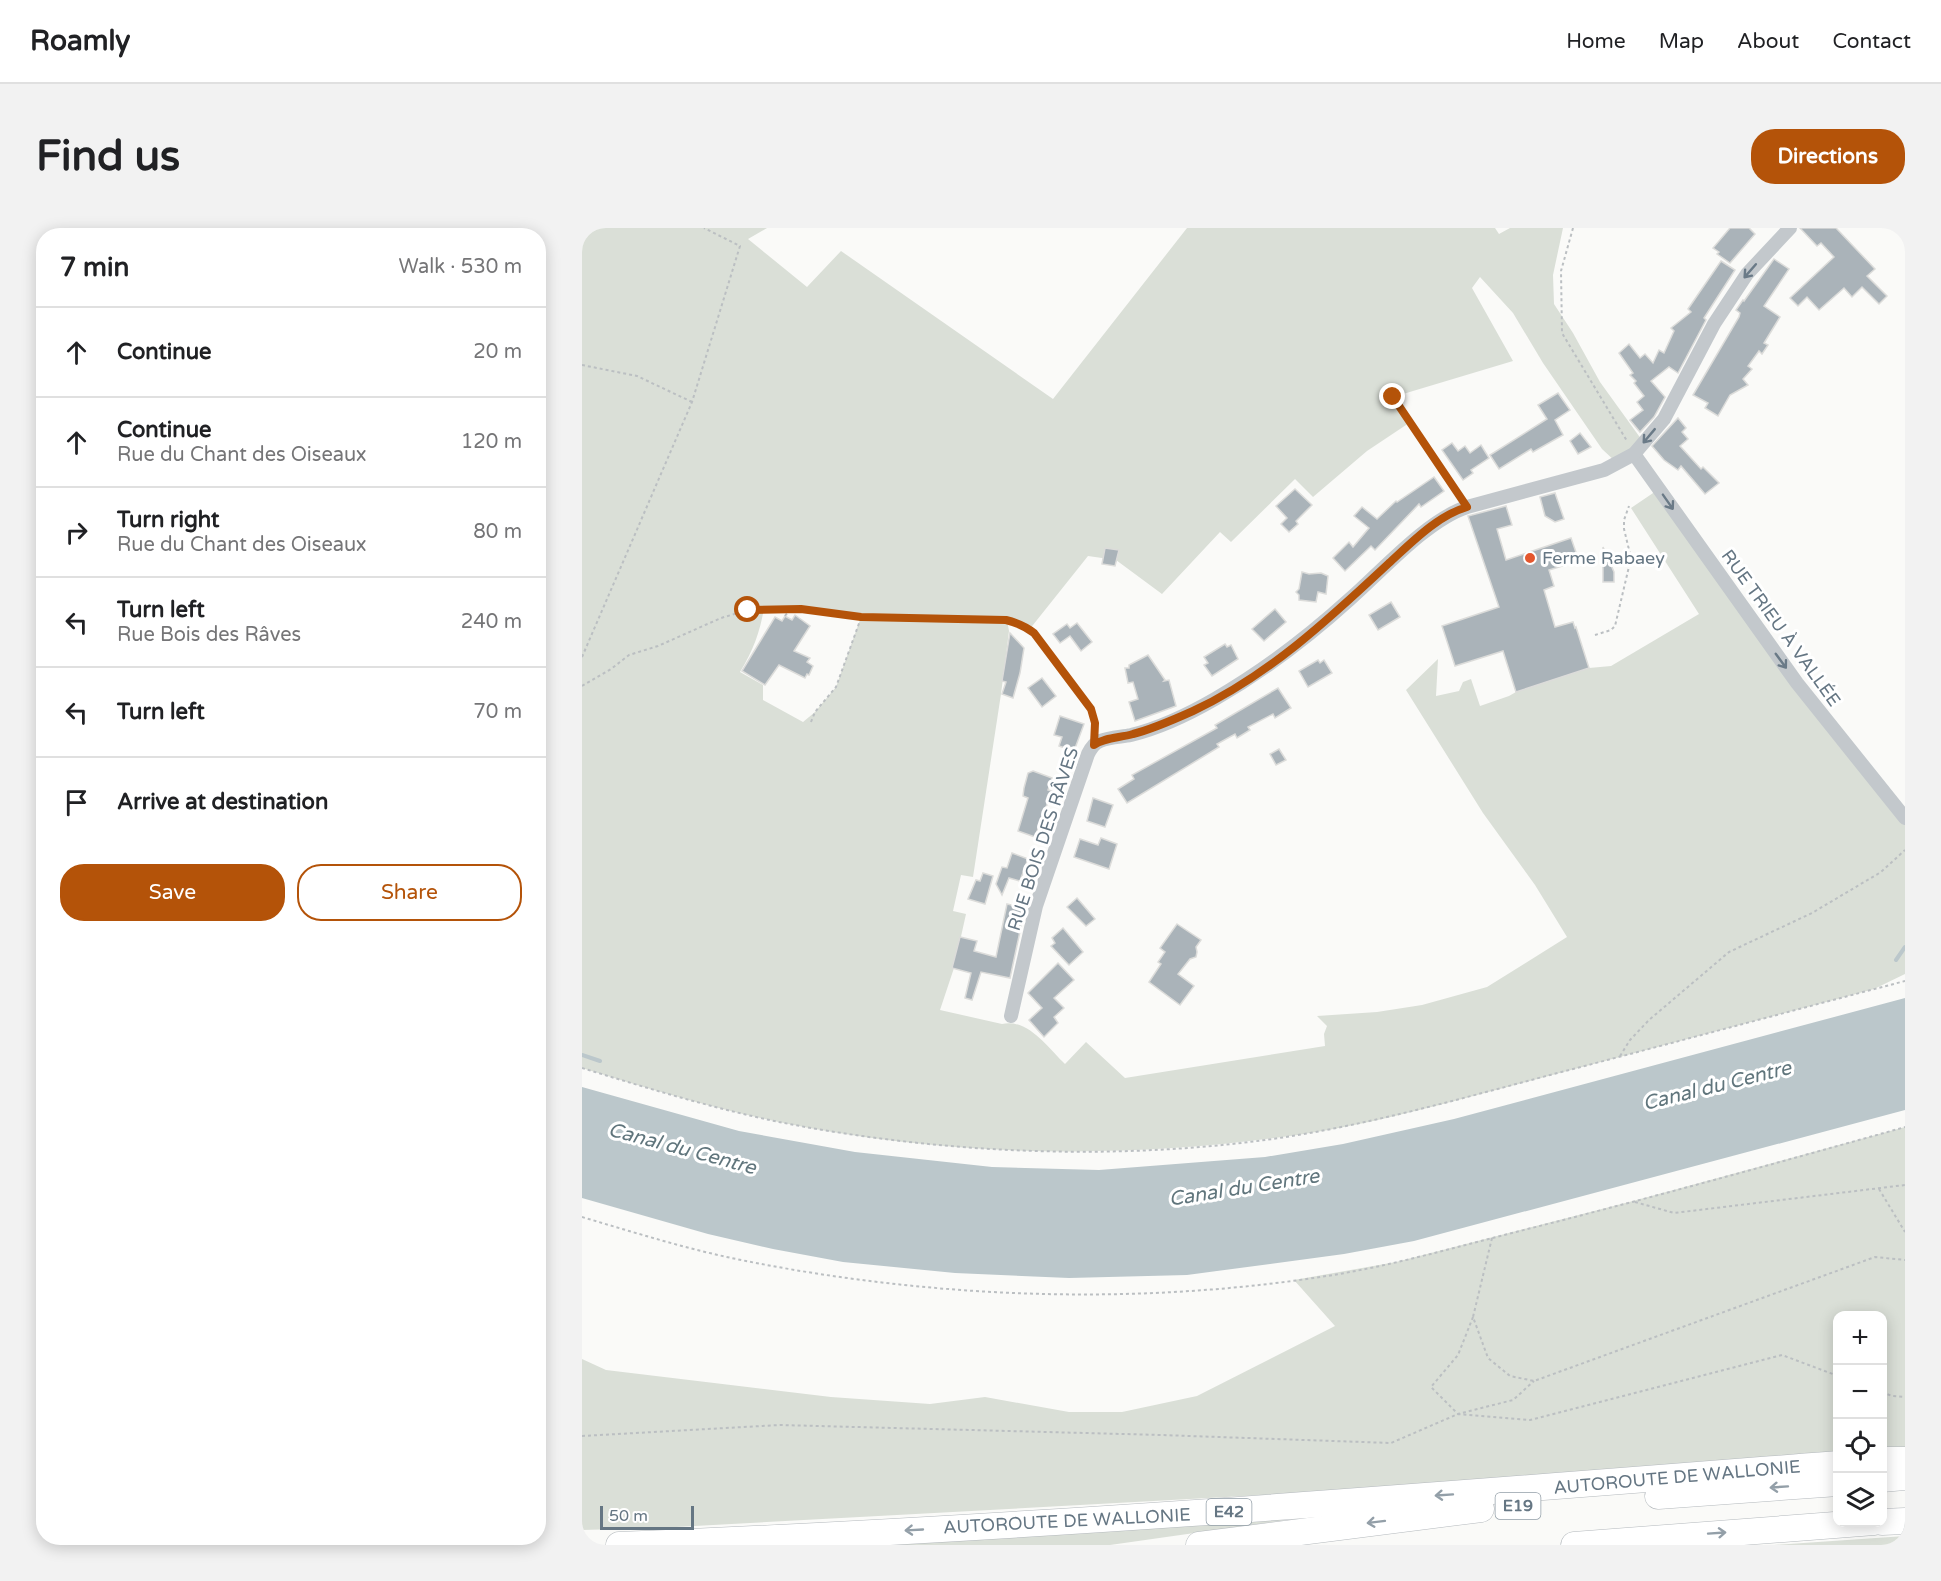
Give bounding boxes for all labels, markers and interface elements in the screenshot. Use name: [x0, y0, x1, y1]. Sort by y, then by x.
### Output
text: Roamly: [30, 24, 130, 58]
text: Home: [1566, 29, 1626, 54]
text: Map: [1659, 29, 1704, 54]
text: About: [1737, 29, 1799, 54]
text: Contact: [1832, 29, 1911, 54]
button: Directions: [1751, 129, 1905, 184]
text: Find us: [36, 131, 180, 182]
text: 7 min: [60, 252, 129, 283]
text: Walk · 530 m: [399, 255, 522, 279]
one-way arrow: [1744, 263, 1757, 279]
icon: ahead: [60, 336, 93, 369]
text: Continue: [117, 339, 212, 365]
text: 20 m: [473, 340, 522, 364]
route end: [1379, 383, 1405, 409]
text: Continue: [117, 417, 212, 443]
icon: ahead: [60, 426, 93, 459]
one-way arrow: [1642, 428, 1656, 443]
text: 120 m: [461, 430, 522, 454]
text: Rue du Chant des Oiseaux: [117, 443, 367, 467]
one-way arrow: [1662, 493, 1674, 509]
text: Turn right: [117, 507, 219, 533]
icon: right: [60, 516, 93, 549]
text: 80 m: [473, 520, 522, 544]
text: Rue du Chant des Oiseaux: [117, 533, 367, 557]
street label: RUE TRIEU À VALLÉE: [1717, 545, 1845, 711]
place label: Ferme Rabaey: [1542, 547, 1665, 569]
marker: Ferme Rabaey: [1523, 551, 1537, 565]
route start: [734, 596, 760, 622]
text: Turn left: [117, 597, 205, 623]
icon: left: [60, 606, 93, 639]
text: 240 m: [461, 610, 522, 634]
text: Rue Bois des Râves: [117, 623, 301, 647]
one-way arrow: [1774, 652, 1787, 668]
icon: left: [60, 696, 93, 729]
text: Turn left: [117, 699, 205, 725]
text: 70 m: [473, 700, 522, 724]
street label: RUE BOIS DES RÂVES: [1003, 744, 1083, 934]
icon: arrive: [60, 786, 93, 819]
text: Arrive at destination: [117, 789, 328, 815]
button: Save: [60, 864, 285, 921]
button: Share: [297, 864, 522, 921]
water label: Canal du Centre: [1640, 1056, 1795, 1116]
water label: Canal du Centre: [606, 1118, 760, 1181]
water label: Canal du Centre: [1167, 1164, 1323, 1212]
map controls: [1833, 1311, 1887, 1527]
button: +: [1833, 1311, 1887, 1365]
button: −: [1833, 1365, 1887, 1419]
button: locate: [1833, 1419, 1887, 1473]
street label: AUTOROUTE DE WALLONIE: [1553, 1455, 1801, 1499]
button: layers: [1833, 1473, 1887, 1527]
one-way arrow: [1770, 1482, 1790, 1493]
one-way arrow: [1435, 1490, 1455, 1501]
road number: E19: [1496, 1493, 1540, 1519]
road number: E42: [1206, 1499, 1252, 1525]
scale bar: [600, 1503, 694, 1530]
street label: AUTOROUTE DE WALLONIE: [943, 1504, 1191, 1538]
text: 50 m: [609, 1506, 648, 1526]
one-way arrow: [1366, 1517, 1386, 1528]
one-way arrow: [905, 1525, 925, 1536]
one-way arrow: [1706, 1528, 1726, 1539]

